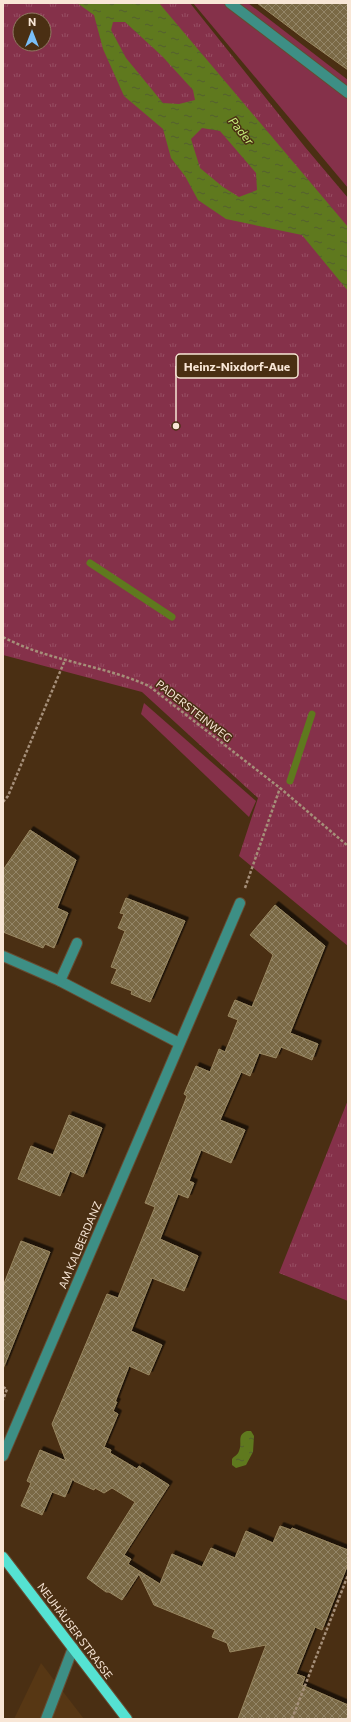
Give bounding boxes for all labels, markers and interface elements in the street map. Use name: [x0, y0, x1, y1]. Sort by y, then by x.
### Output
north arrow: [12, 12, 52, 52]
text: N: [28, 15, 36, 28]
water label: Pader: [226, 114, 258, 148]
callout: Heinz-Nixdorf-Aue: [176, 354, 298, 378]
text: Heinz-Nixdorf-Aue: [184, 359, 290, 373]
street label: PADERSTEINWEG: [154, 677, 235, 744]
street label: AM KALBERDANZ: [55, 1199, 104, 1290]
street label: NEUHÄUSER STRASSE: [35, 1580, 116, 1681]

